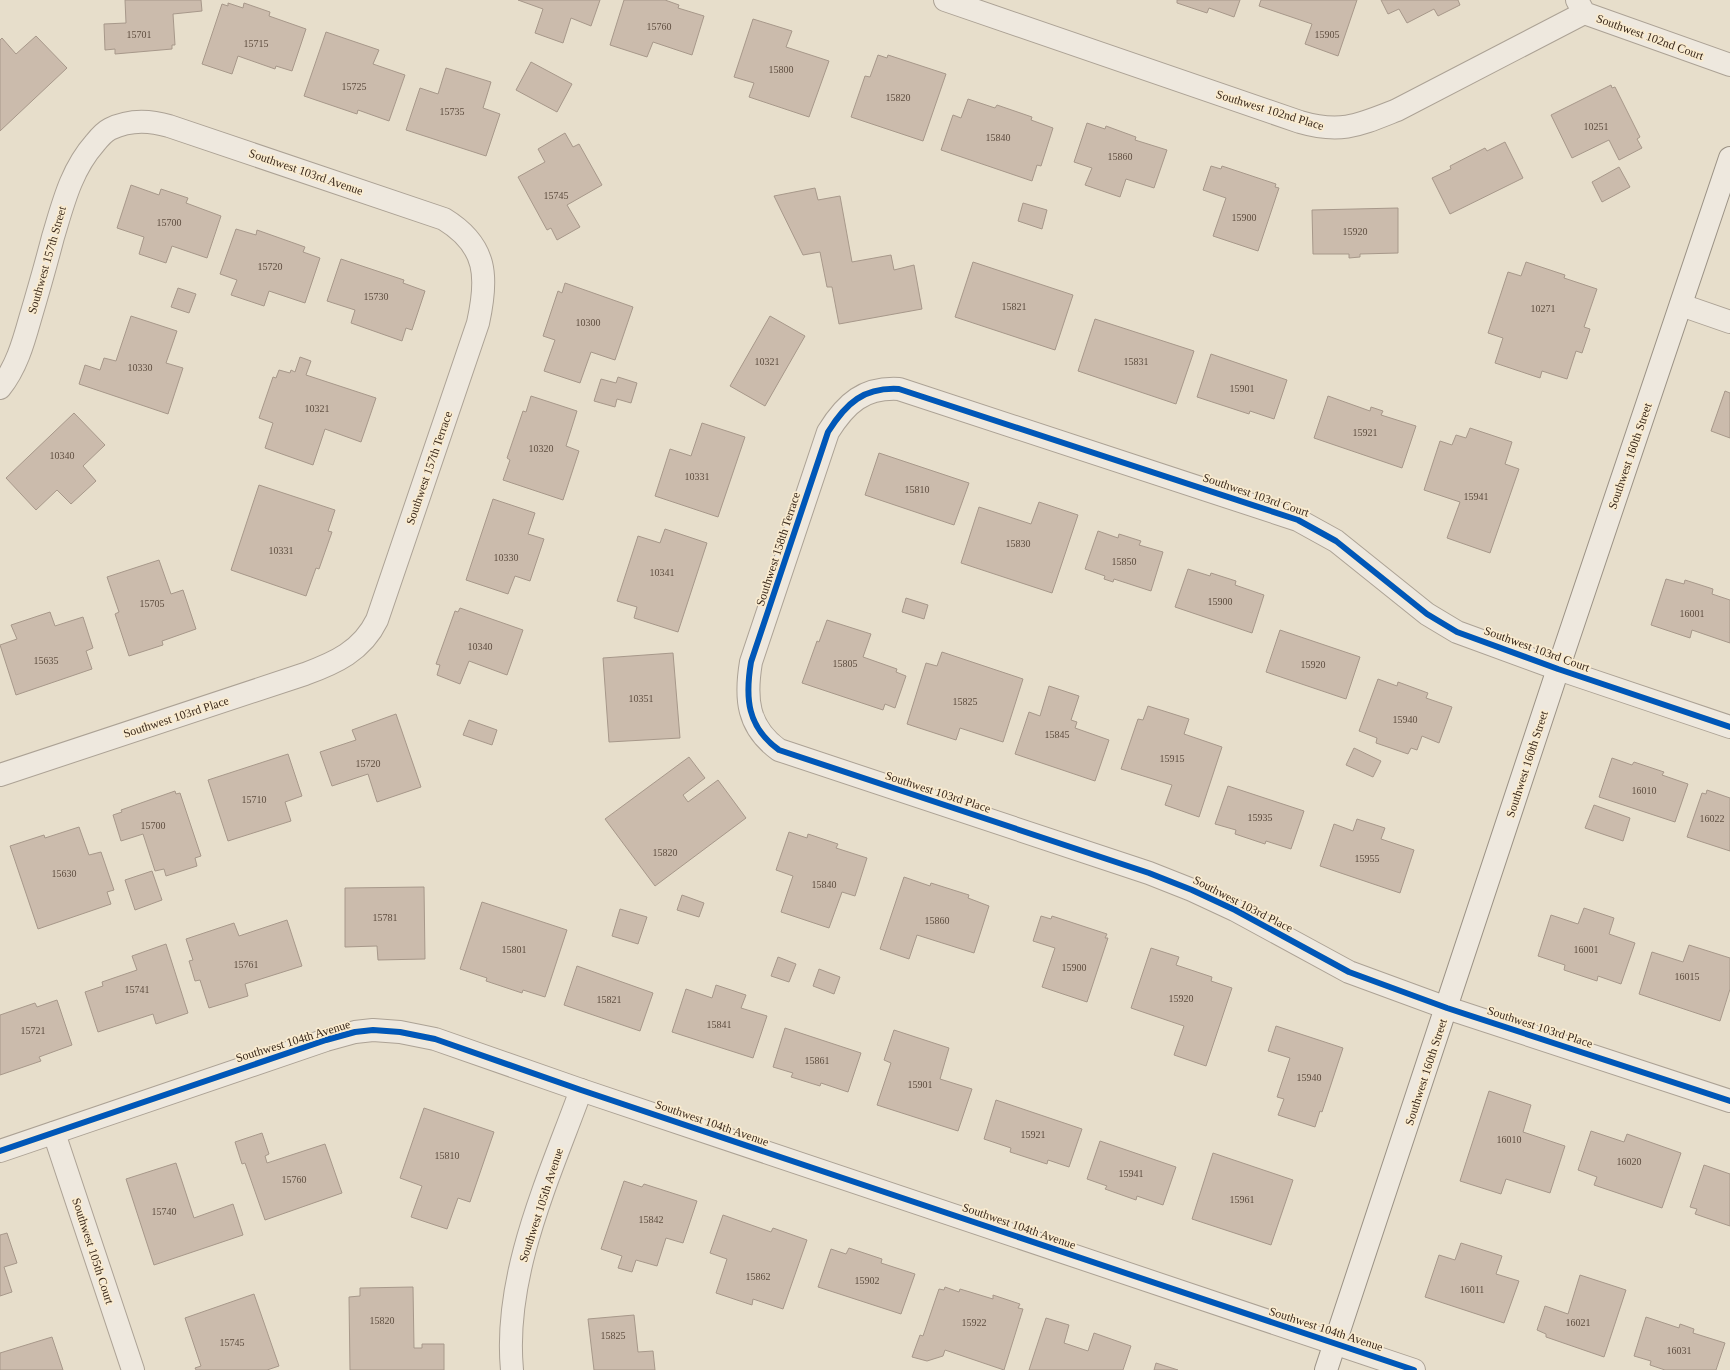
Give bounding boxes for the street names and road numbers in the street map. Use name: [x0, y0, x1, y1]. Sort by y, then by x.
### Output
street label: Southwest 102nd Court: [1594, 11, 1706, 63]
street label: Southwest 102nd Place: [1214, 87, 1326, 133]
street label: Southwest 103rd Avenue: [247, 146, 365, 198]
street label: Southwest 157th Street: [25, 204, 69, 315]
street label: Southwest 160th Street: [1605, 400, 1655, 511]
street label: Southwest 157th Terrace: [403, 409, 455, 527]
street label: Southwest 103rd Court: [1201, 470, 1312, 520]
street label: Southwest 158th Terrace: [753, 490, 803, 608]
street label: Southwest 103rd Court: [1482, 623, 1592, 675]
street label: Southwest 103rd Place: [122, 693, 230, 741]
street label: Southwest 160th Street: [1503, 708, 1551, 819]
street label: Southwest 103rd Place: [884, 768, 992, 816]
street label: Southwest 103rd Place: [1191, 873, 1295, 935]
street label: Southwest 103rd Place: [1486, 1003, 1594, 1051]
street label: Southwest 160th Street: [1402, 1016, 1450, 1127]
street label: Southwest 104th Avenue: [234, 1017, 352, 1065]
street label: Southwest 104th Avenue: [653, 1097, 771, 1149]
street label: Southwest 105th Avenue: [516, 1146, 566, 1264]
street label: Southwest 105th Court: [69, 1196, 117, 1306]
street label: Southwest 104th Avenue: [960, 1200, 1078, 1252]
street label: Southwest 104th Avenue: [1267, 1304, 1385, 1354]

